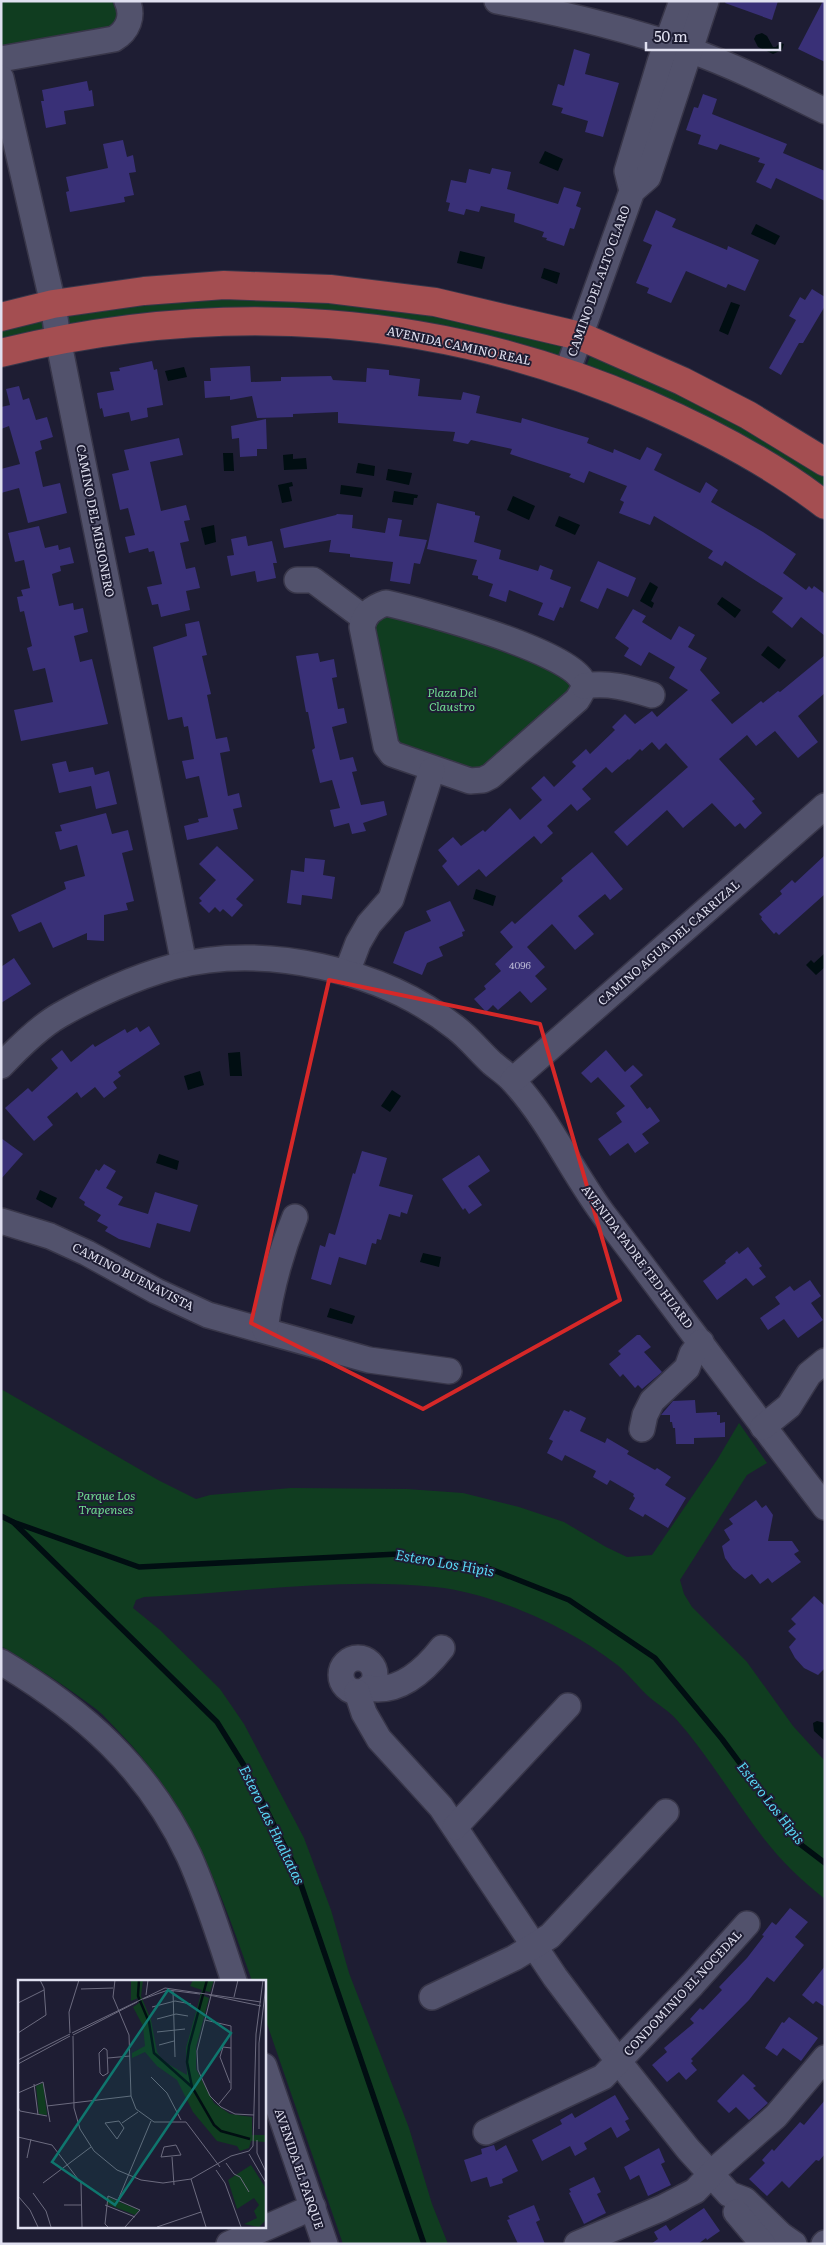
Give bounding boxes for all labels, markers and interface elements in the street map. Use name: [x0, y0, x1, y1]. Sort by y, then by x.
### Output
scale bar: [646, 20, 780, 52]
text: 50 m: [654, 24, 688, 47]
street label: CAMINO DEL ALTO CLARO: [562, 203, 634, 359]
street label: AVENIDA CAMINO REAL: [385, 321, 533, 369]
street label: CAMINO DEL MISIONERO: [72, 443, 120, 599]
park label: Plaza Del Claustro: [427, 683, 477, 715]
street label: CAMINO AGUA DEL CARRIZAL: [593, 875, 743, 1009]
house number: 4096: [509, 957, 532, 972]
street label: AVENIDA PADRE TED HUARD: [578, 1181, 698, 1332]
street label: CAMINO BUENAVISTA: [69, 1238, 198, 1315]
park label: Parque Los Trapenses: [77, 1486, 135, 1518]
water label: Estero Los Hipis: [394, 1543, 496, 1581]
water label: Estero Los Hipis: [733, 1757, 810, 1848]
water label: Estero Las Hualtatas: [235, 1761, 311, 1888]
street label: CONDOMINIO EL NOCEDAL: [619, 1925, 746, 2059]
inset map: [18, 1980, 265, 2228]
street label: AVENIDA EL PARQUE: [271, 2106, 329, 2232]

